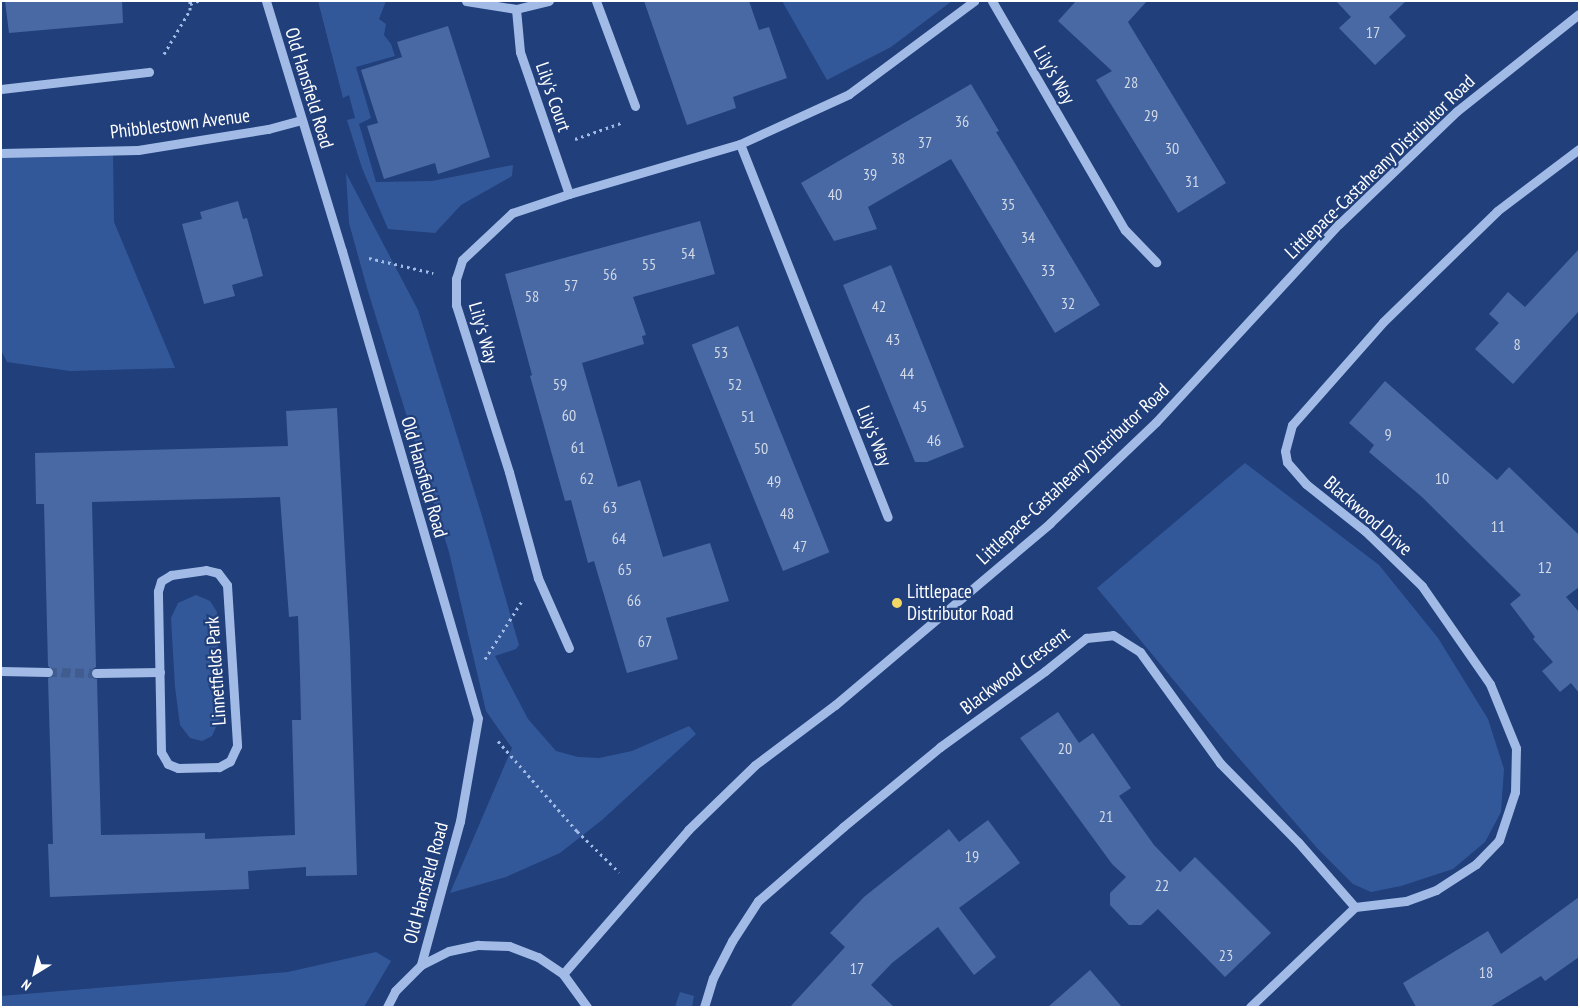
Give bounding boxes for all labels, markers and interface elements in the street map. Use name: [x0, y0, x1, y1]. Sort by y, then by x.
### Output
house number: 17: [1366, 22, 1380, 42]
street label: Old Hansfield Road: [280, 25, 338, 151]
street label: Lily's Way: [1028, 42, 1080, 108]
street label: Lily's Court: [531, 59, 575, 135]
street label: Littlepace-Castaheany Distributor Road: [1280, 70, 1480, 264]
house number: 28: [1124, 72, 1138, 92]
street label: Phibblestown Avenue: [109, 104, 251, 144]
house number: 29: [1144, 105, 1158, 125]
house number: 36: [955, 111, 969, 131]
house number: 37: [918, 132, 932, 152]
house number: 30: [1165, 138, 1179, 158]
house number: 38: [891, 148, 905, 168]
house number: 39: [863, 164, 877, 184]
house number: 31: [1185, 171, 1199, 191]
house number: 40: [828, 184, 842, 204]
house number: 35: [1001, 194, 1015, 214]
house number: 34: [1021, 227, 1035, 247]
house number: 54: [681, 243, 695, 263]
house number: 55: [642, 254, 656, 274]
house number: 33: [1041, 260, 1055, 280]
house number: 56: [603, 264, 617, 284]
house number: 57: [564, 275, 578, 295]
house number: 58: [525, 286, 539, 306]
house number: 32: [1061, 293, 1075, 313]
house number: 42: [872, 296, 886, 316]
street label: Lily's Way: [463, 299, 503, 367]
house number: 43: [886, 329, 900, 349]
house number: 8: [1513, 334, 1521, 354]
house number: 53: [714, 342, 728, 362]
house number: 44: [900, 363, 914, 383]
house number: 59: [553, 374, 567, 394]
house number: 52: [728, 374, 742, 394]
street label: Littlepace-Castaheany Distributor Road: [972, 379, 1174, 569]
house number: 45: [913, 396, 927, 416]
street label: Lily's Way: [852, 402, 896, 470]
house number: 60: [562, 405, 576, 425]
house number: 51: [741, 406, 755, 426]
street label: Old Hansfield Road: [396, 414, 452, 540]
house number: 9: [1384, 424, 1392, 444]
house number: 46: [927, 430, 941, 450]
house number: 61: [571, 437, 585, 457]
house number: 50: [754, 438, 768, 458]
house number: 62: [580, 468, 594, 488]
house number: 10: [1435, 468, 1449, 488]
house number: 49: [767, 471, 781, 491]
street label: Blackwood Drive: [1319, 472, 1417, 560]
house number: 63: [603, 497, 617, 517]
house number: 48: [780, 503, 794, 523]
house number: 11: [1491, 516, 1505, 536]
house number: 64: [612, 528, 626, 548]
house number: 47: [793, 536, 807, 556]
house number: 12: [1538, 557, 1552, 577]
house number: 65: [618, 559, 632, 579]
place label: Littlepace Distributor Road: [907, 581, 1013, 625]
house number: 66: [627, 590, 641, 610]
marker: Littlepace Distributor Road: [891, 597, 903, 609]
street label: Linnetfields Park: [201, 616, 231, 726]
street label: Blackwood Crescent: [956, 623, 1074, 719]
house number: 67: [638, 631, 652, 651]
house number: 20: [1058, 738, 1072, 758]
house number: 21: [1099, 806, 1113, 826]
street label: Old Hansfield Road: [399, 820, 453, 946]
house number: 19: [965, 846, 979, 866]
house number: 22: [1155, 875, 1169, 895]
house number: 23: [1219, 945, 1233, 965]
north arrow: [10, 948, 60, 998]
house number: 17: [850, 958, 864, 978]
house number: 18: [1479, 962, 1493, 982]
text: N: [18, 976, 35, 995]

